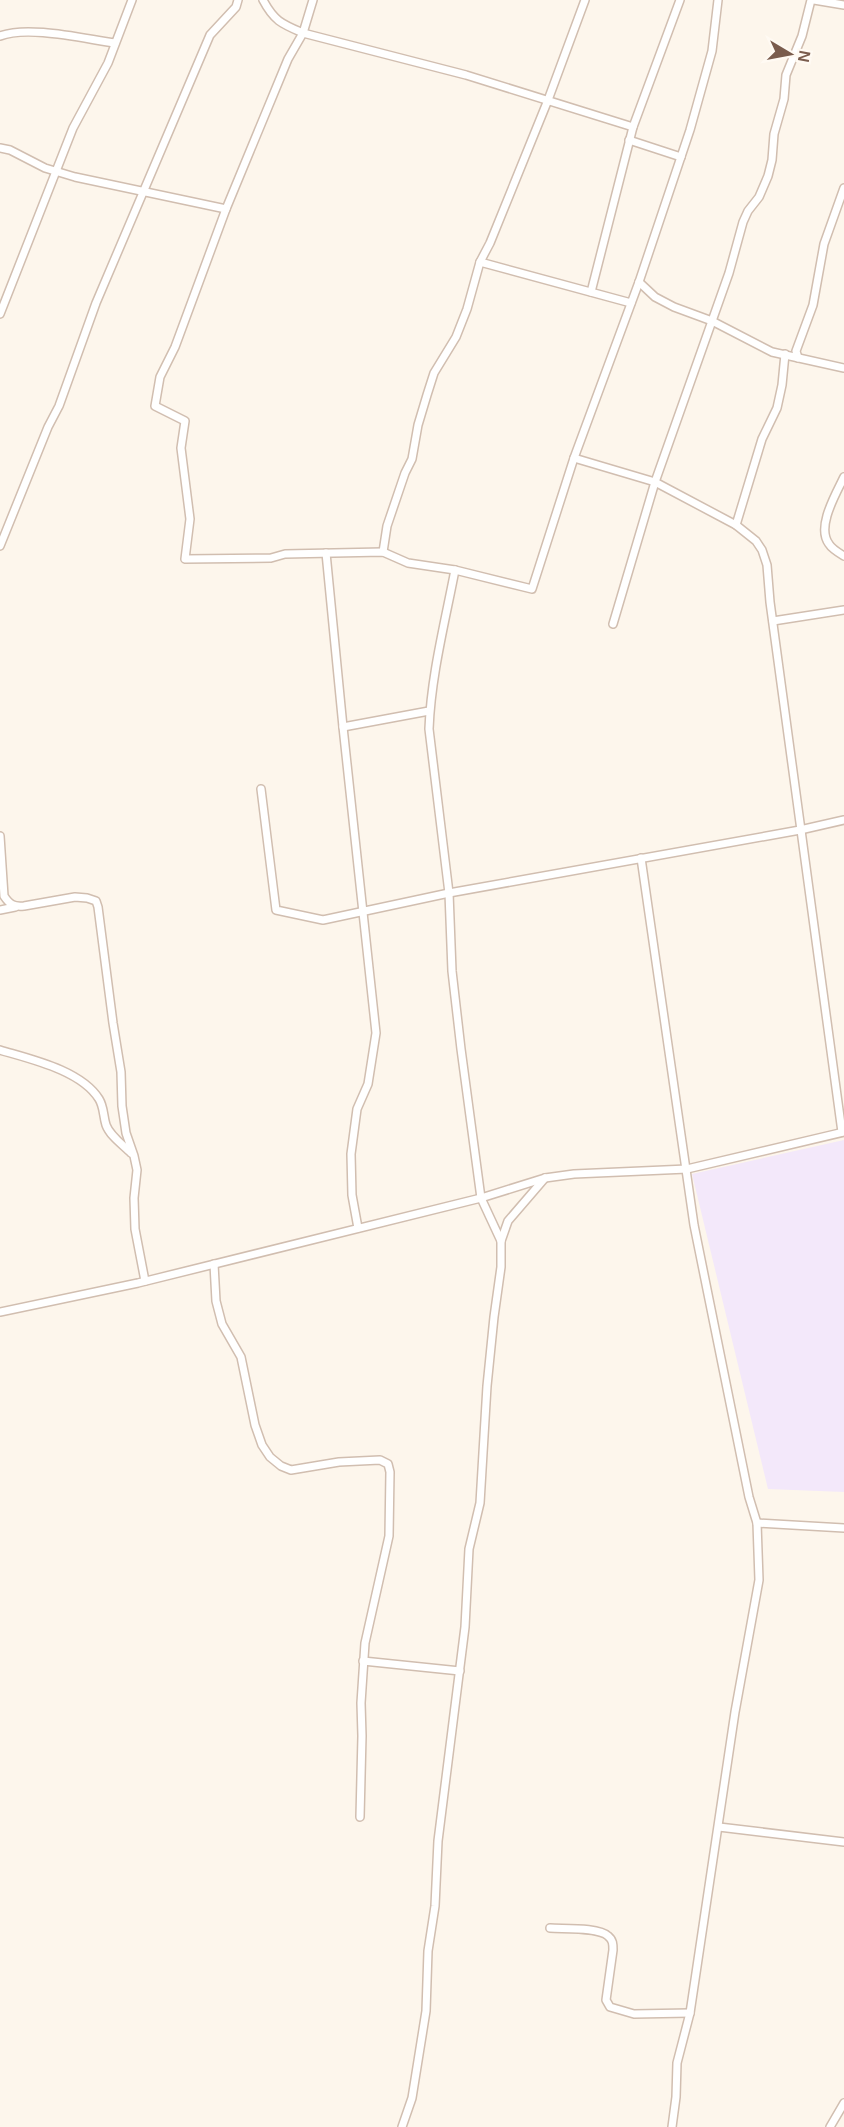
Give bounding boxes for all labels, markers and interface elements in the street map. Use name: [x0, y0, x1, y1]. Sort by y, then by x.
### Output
north arrow: [760, 24, 820, 84]
text: N: [795, 49, 814, 64]

